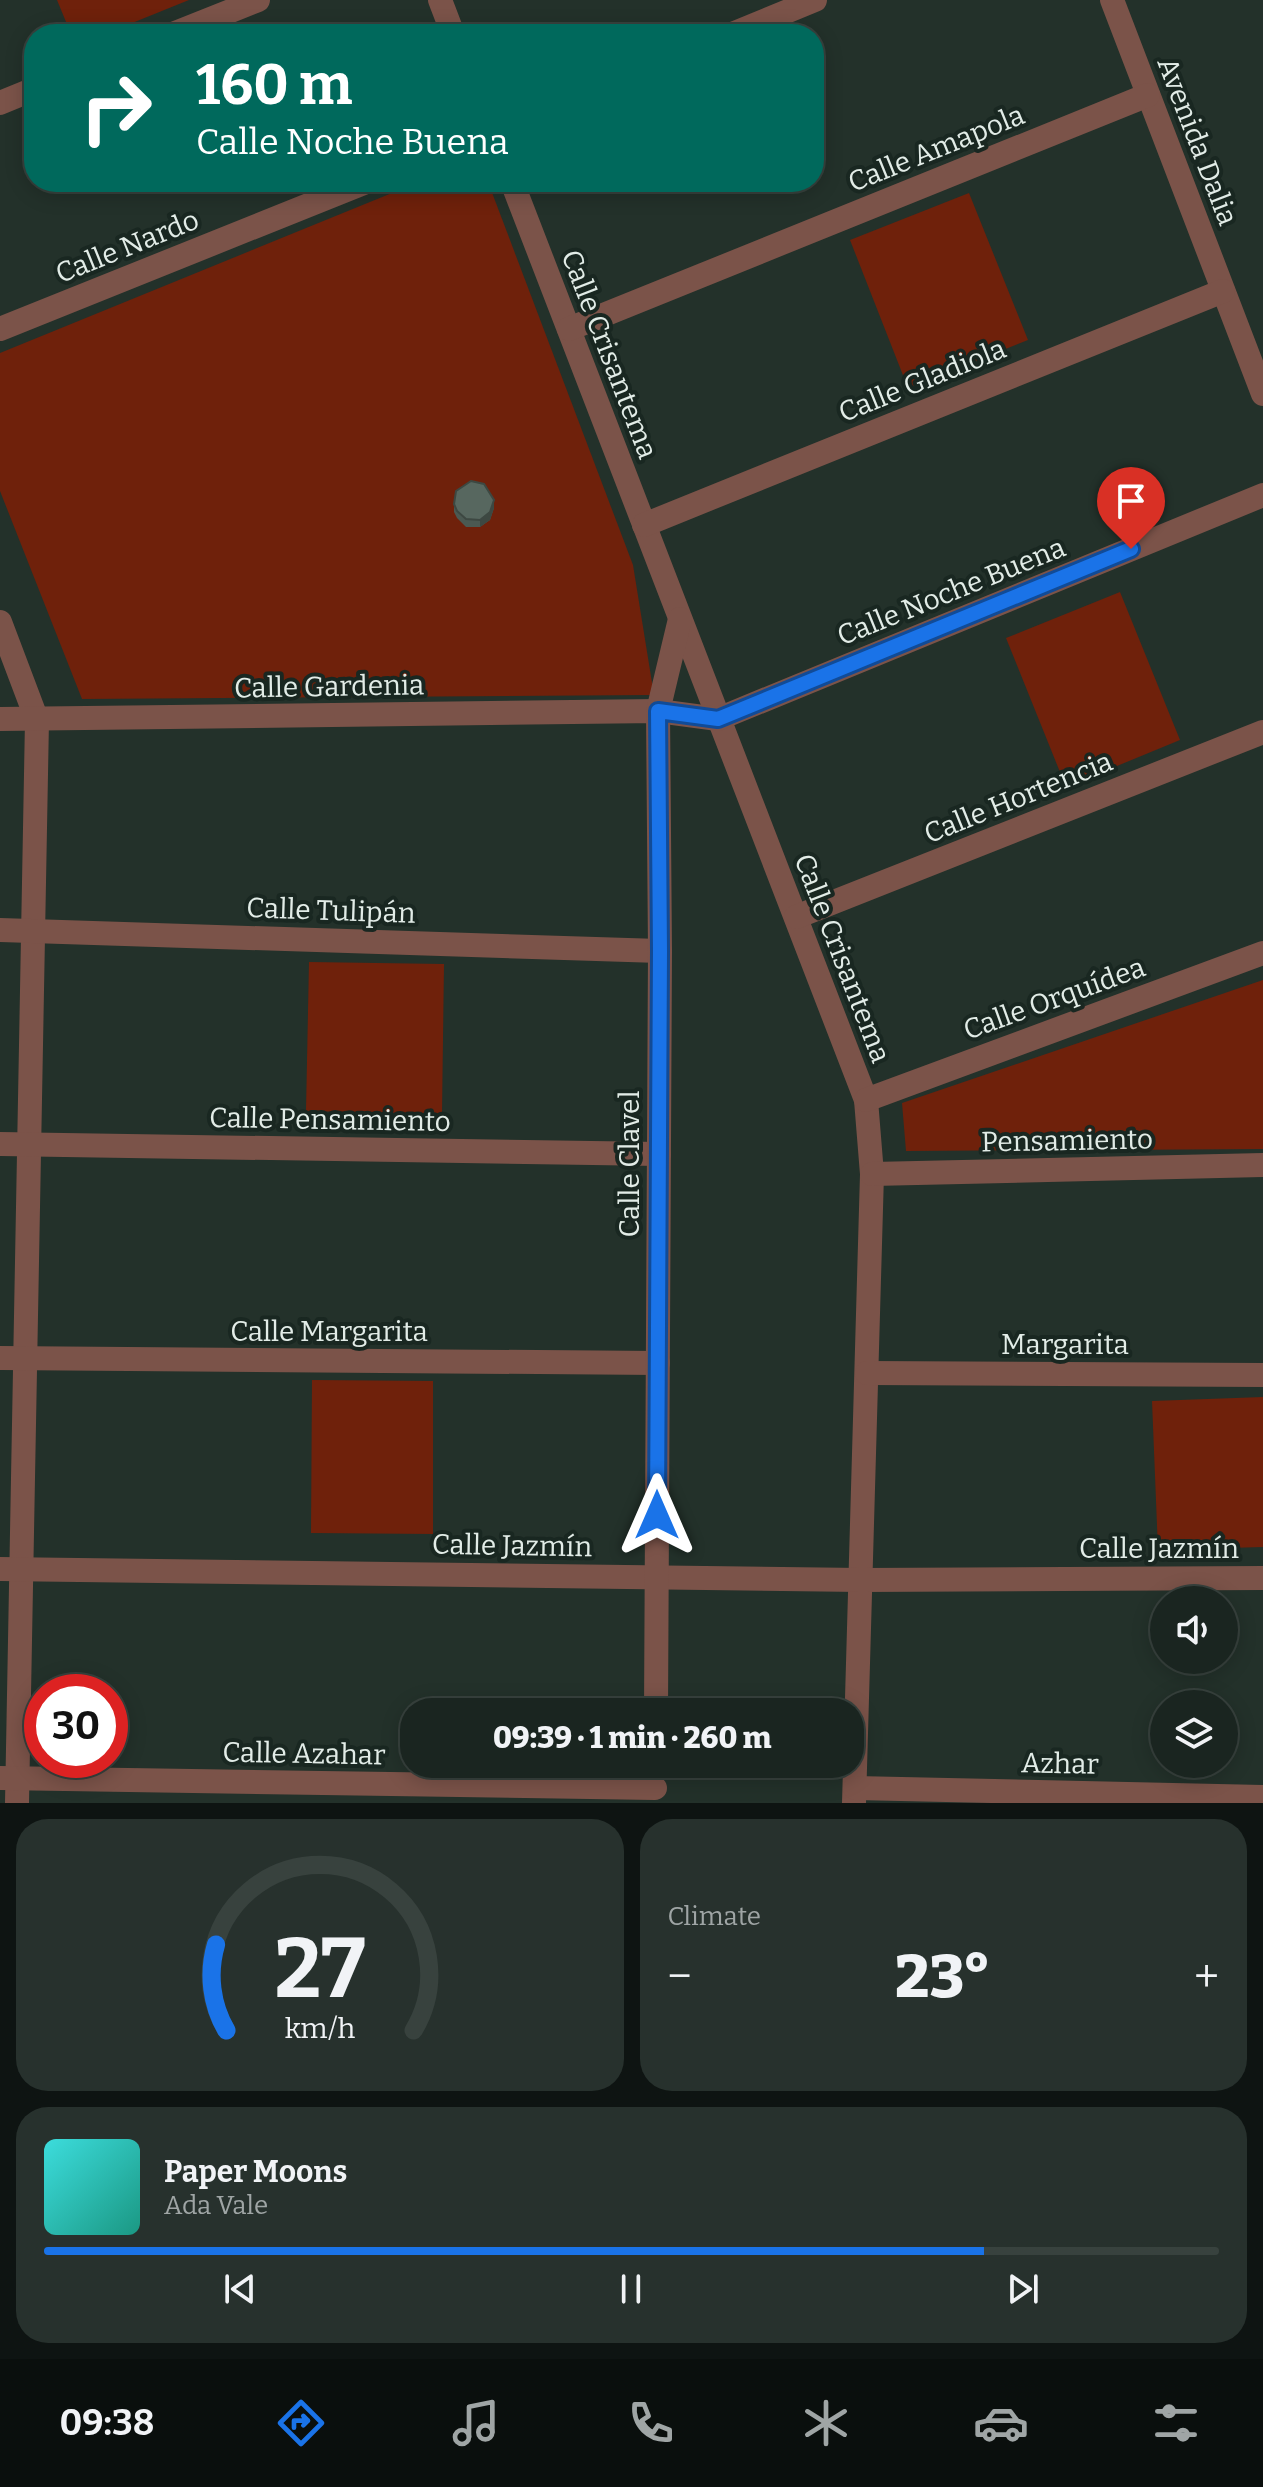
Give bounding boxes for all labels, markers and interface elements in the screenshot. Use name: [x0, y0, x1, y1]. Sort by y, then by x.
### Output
text: 160 m: [196, 52, 352, 119]
street label: Avenida Dalia: [1150, 52, 1245, 230]
icon: right: [64, 56, 168, 160]
street label: Calle Amapola: [843, 98, 1029, 199]
text: Calle Noche Buena: [196, 120, 509, 164]
street label: Calle Nardo: [51, 203, 204, 290]
street label: Calle Crisantema: [555, 245, 665, 463]
street label: Calle Gladiola: [834, 332, 1011, 429]
pin: [1097, 467, 1165, 549]
icon: arrive: [1109, 479, 1153, 523]
street label: Calle Noche Buena: [832, 531, 1070, 652]
street label: Calle Gardenia: [234, 668, 424, 705]
street label: Calle Hortencia: [919, 745, 1117, 850]
street label: Calle Crisantema: [788, 849, 898, 1067]
street label: Calle Tulipán: [246, 891, 416, 930]
street label: Calle Orquídea: [959, 950, 1150, 1047]
street label: Calle Clavel: [613, 1090, 646, 1238]
street label: Calle Pensamiento: [209, 1101, 451, 1138]
street label: Pensamiento: [981, 1123, 1153, 1158]
street label: Calle Margarita: [230, 1315, 428, 1348]
street label: Margarita: [1001, 1328, 1129, 1361]
position arrow: [615, 1473, 699, 1557]
street label: Calle Jazmín: [432, 1528, 593, 1563]
street label: Calle Jazmín: [1079, 1532, 1239, 1565]
map controls: [1150, 1586, 1238, 1778]
button: sound: [1150, 1586, 1238, 1674]
speed limit sign: 30: [24, 1674, 128, 1778]
button: layers: [1150, 1690, 1238, 1778]
text: 09:39 · 1 min · 260 m: [493, 1720, 771, 1756]
street label: Calle Azahar: [222, 1736, 386, 1771]
street label: Azhar: [1021, 1746, 1099, 1781]
text: Climate: [668, 1901, 761, 1932]
text: 27: [274, 1919, 365, 2019]
text: 23°: [895, 1941, 991, 2013]
text: −: [668, 1950, 692, 2003]
text: +: [1194, 1950, 1219, 2003]
text: km/h: [284, 2011, 355, 2046]
text: Paper Moons: [164, 2154, 347, 2190]
text: Ada Vale: [164, 2190, 268, 2221]
icon: previous: [218, 2267, 262, 2311]
icon: pause: [609, 2267, 653, 2311]
icon: next: [1001, 2267, 1045, 2311]
icon: directions: [273, 2395, 329, 2451]
icon: music: [448, 2395, 504, 2451]
icon: phone: [623, 2395, 679, 2451]
icon: climate: [798, 2395, 854, 2451]
icon: car: [973, 2395, 1029, 2451]
icon: filters: [1148, 2395, 1204, 2451]
text: 09:38: [59, 2401, 154, 2445]

